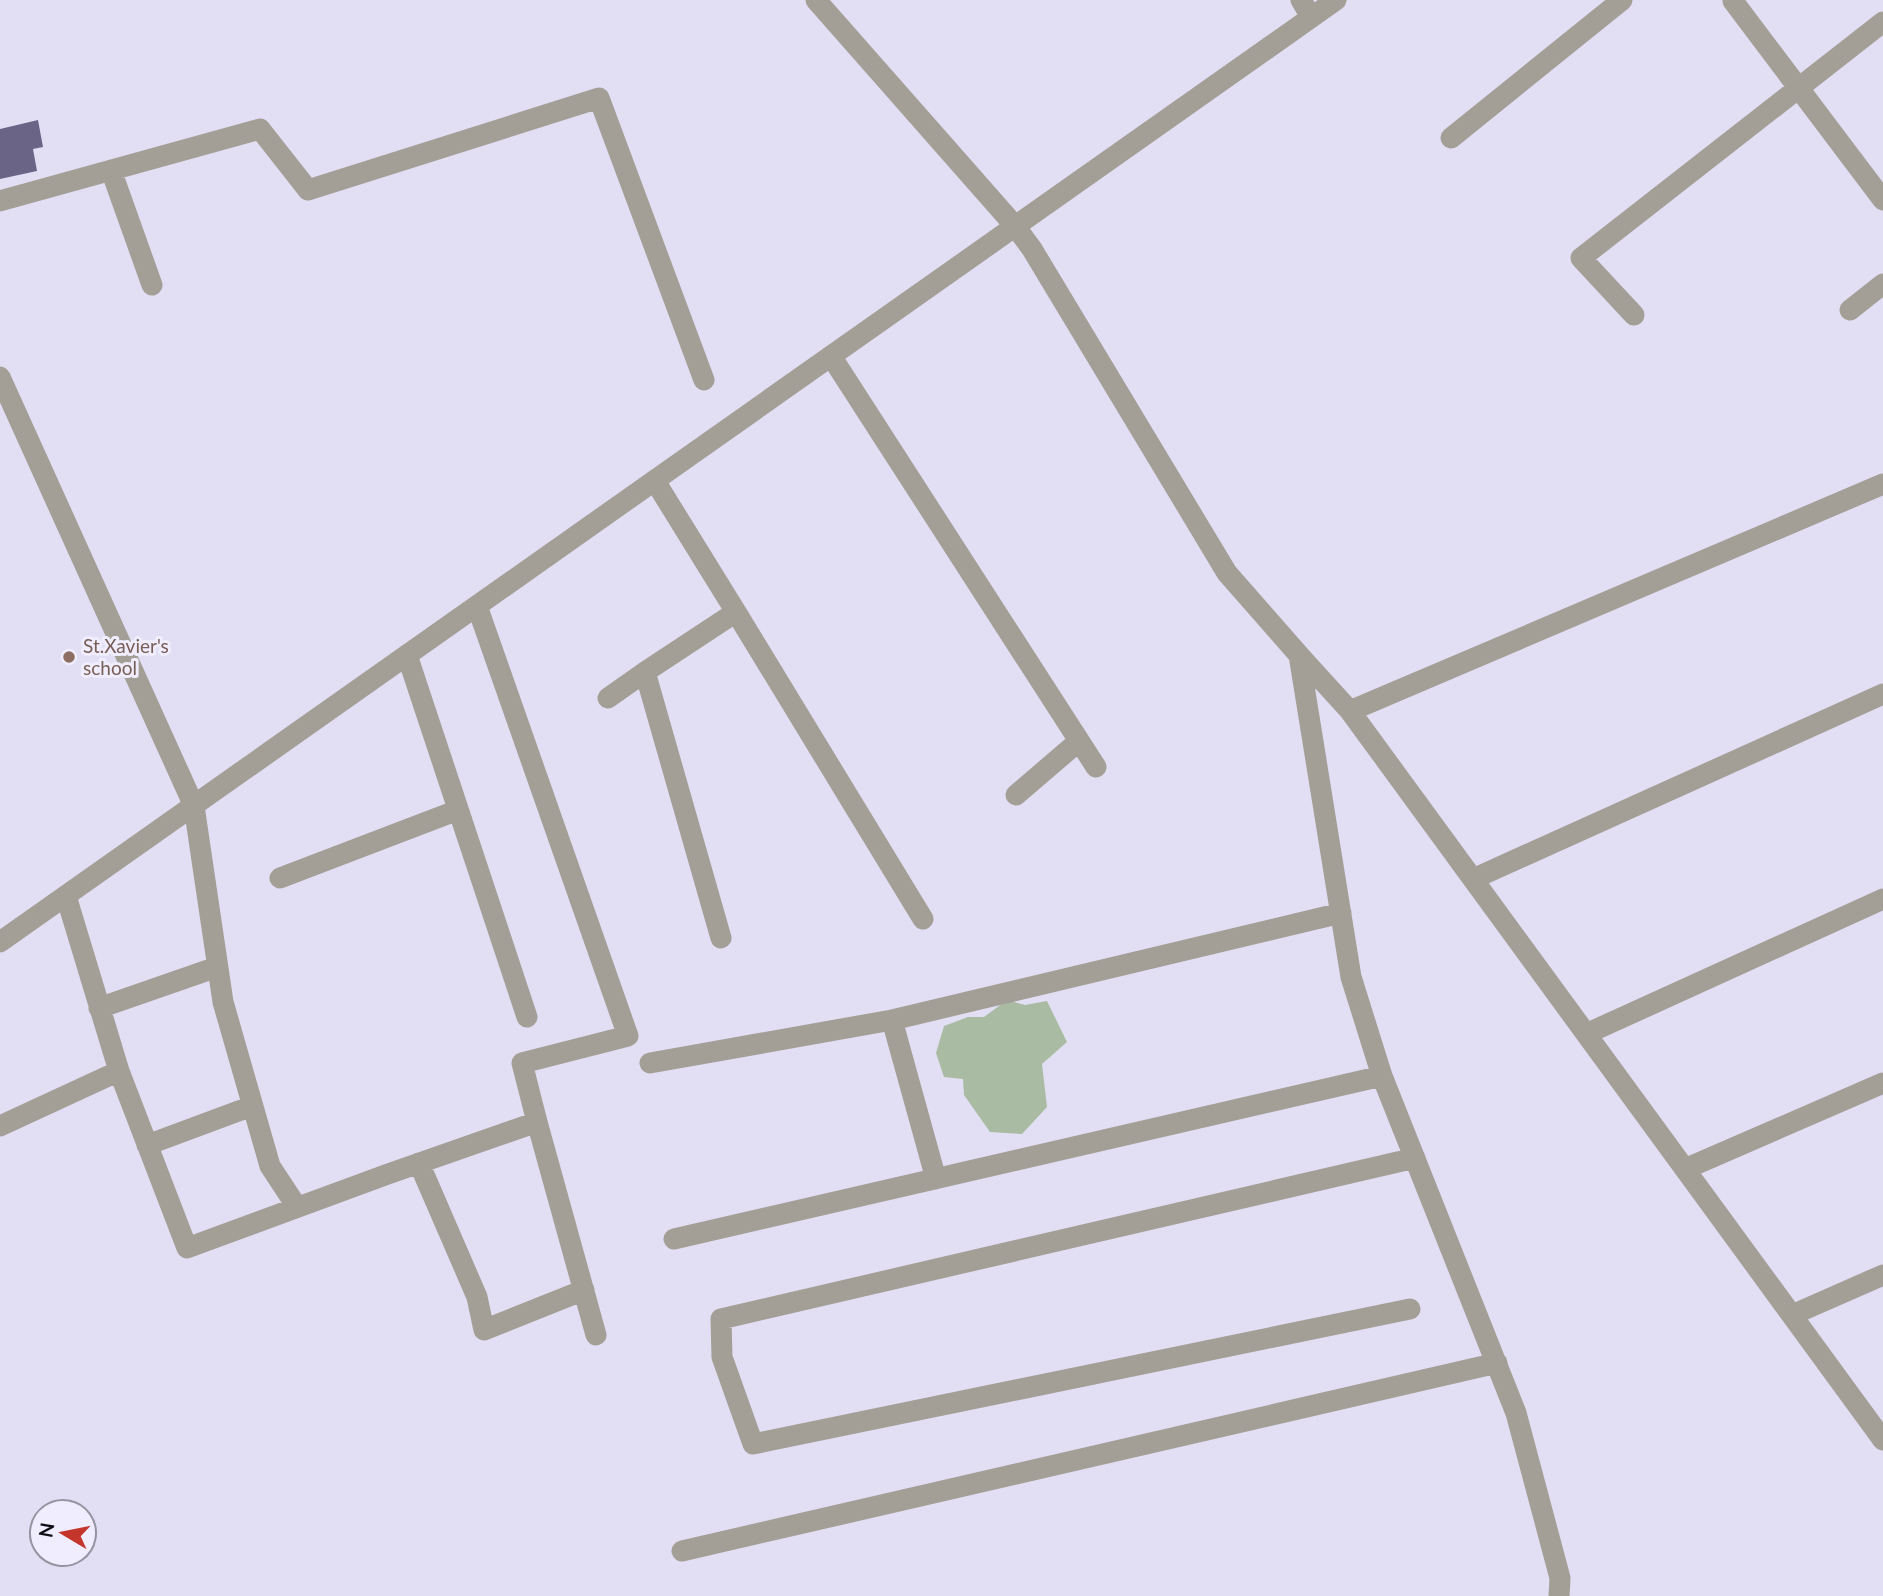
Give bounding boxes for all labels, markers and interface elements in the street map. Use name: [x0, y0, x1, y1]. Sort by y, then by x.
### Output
place label: St.Xavier's school: [83, 634, 169, 679]
marker: St.Xavier's school: [61, 649, 77, 665]
north arrow: [28, 1498, 98, 1568]
text: N: [33, 1521, 58, 1539]

